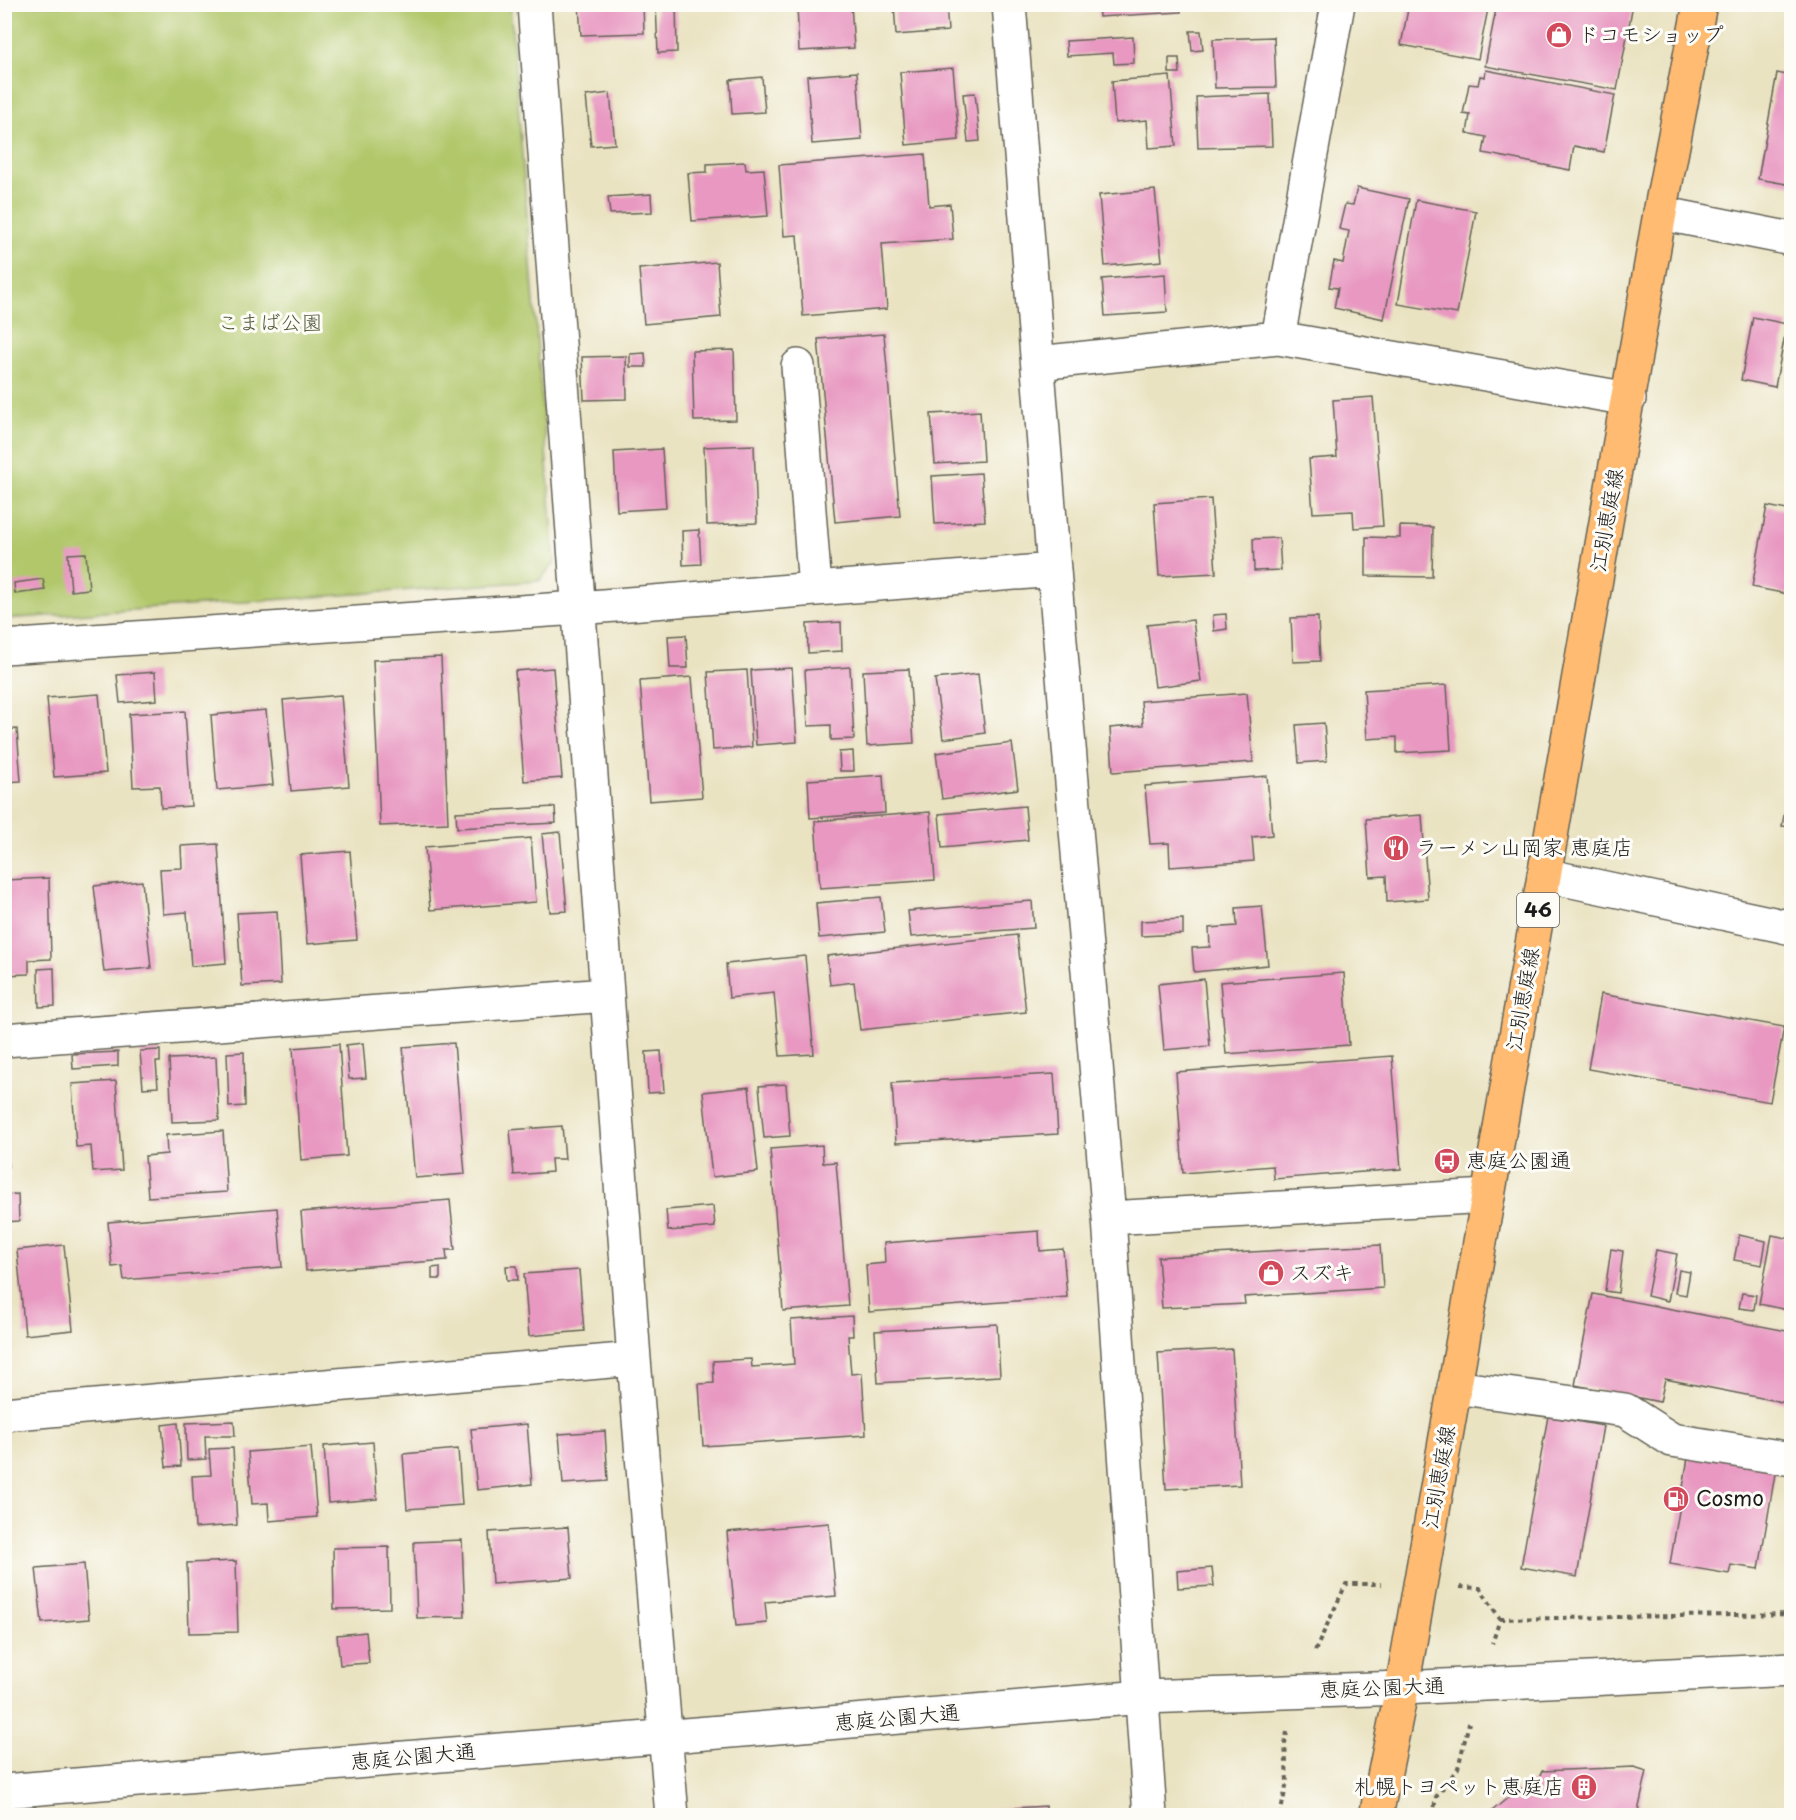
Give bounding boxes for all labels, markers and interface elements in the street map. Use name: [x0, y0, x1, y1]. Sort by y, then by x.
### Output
place label: ドコモショップ: [1578, 17, 1724, 49]
shop icon: ドコモショップ: [1544, 20, 1574, 50]
park label: こまば公園: [218, 305, 323, 337]
street label: 江別恵庭線: [1580, 465, 1630, 574]
place label: ラーメン山岡家 恵庭店: [1416, 830, 1633, 862]
restaurant icon: ラーメン山岡家 恵庭店: [1381, 833, 1411, 863]
road number: 46: [1517, 893, 1559, 927]
street label: 江別恵庭線: [1496, 944, 1546, 1053]
place label: 恵庭公園通: [1466, 1143, 1571, 1175]
bus stop icon: 恵庭公園通: [1432, 1146, 1462, 1176]
place label: スズキ: [1290, 1255, 1354, 1287]
shop icon: スズキ: [1256, 1258, 1286, 1288]
street label: 江別恵庭線: [1412, 1422, 1462, 1531]
place label: Cosmo: [1696, 1481, 1764, 1513]
fuel station icon: Cosmo: [1661, 1484, 1691, 1514]
street label: 恵庭公園大通: [1318, 1668, 1445, 1704]
street label: 恵庭公園大通: [833, 1695, 961, 1737]
street label: 恵庭公園大通: [349, 1734, 477, 1776]
place label: 札幌トヨペット恵庭店: [1354, 1769, 1564, 1801]
building icon: 札幌トヨペット恵庭店: [1569, 1772, 1599, 1802]

